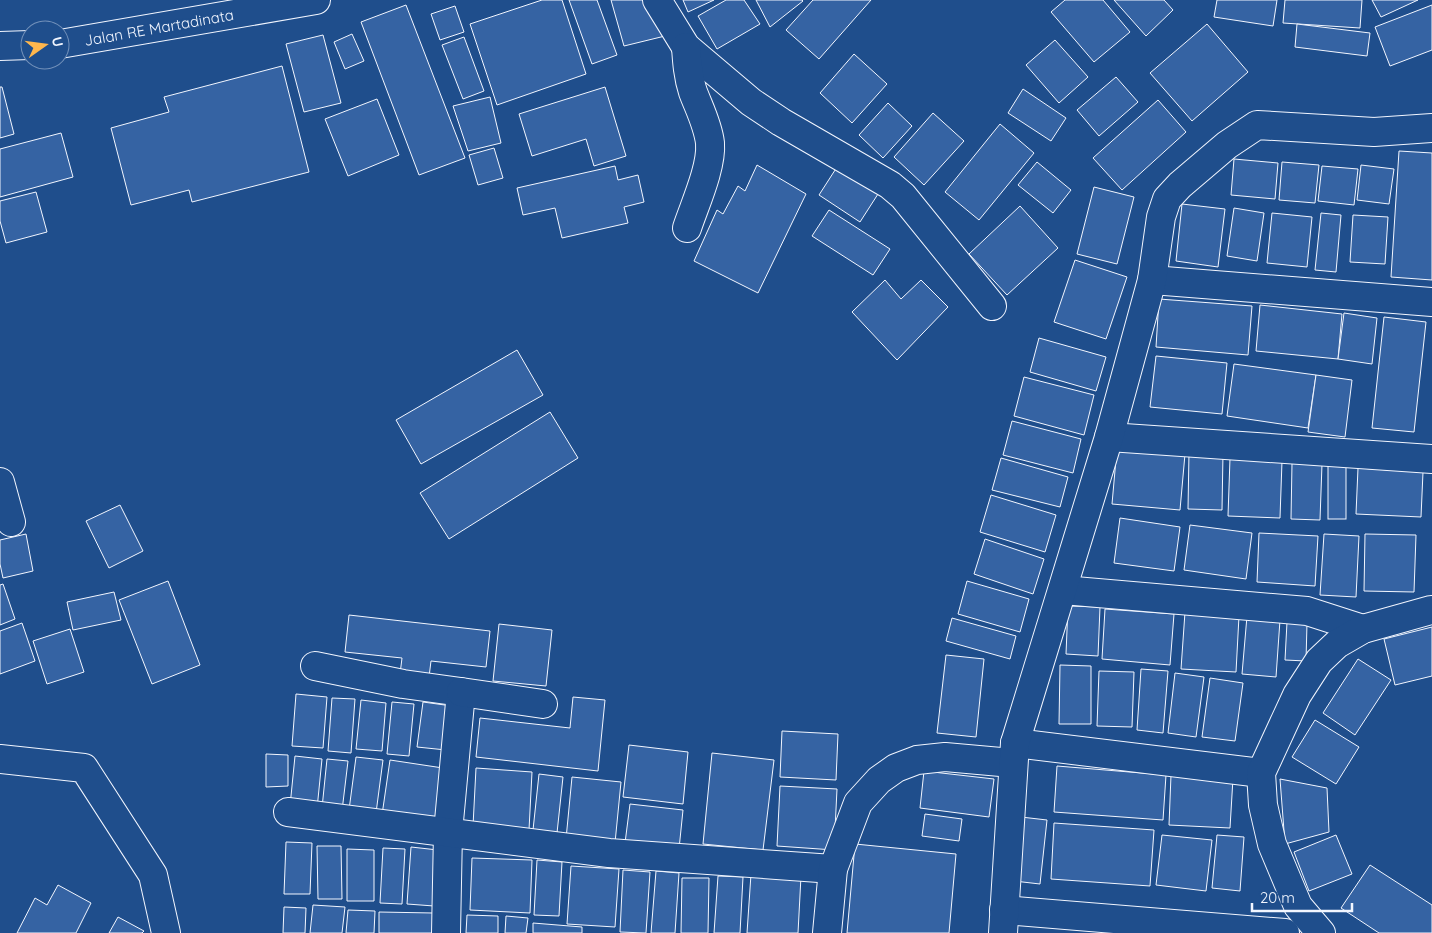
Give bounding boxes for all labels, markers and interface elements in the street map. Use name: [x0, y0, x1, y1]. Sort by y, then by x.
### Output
street label: Jalan RE Martadinata: [83, 5, 235, 50]
north arrow: [20, 20, 70, 70]
text: U: [48, 35, 68, 49]
scale bar: [1252, 880, 1352, 912]
text: 20 m: [1260, 888, 1295, 907]

